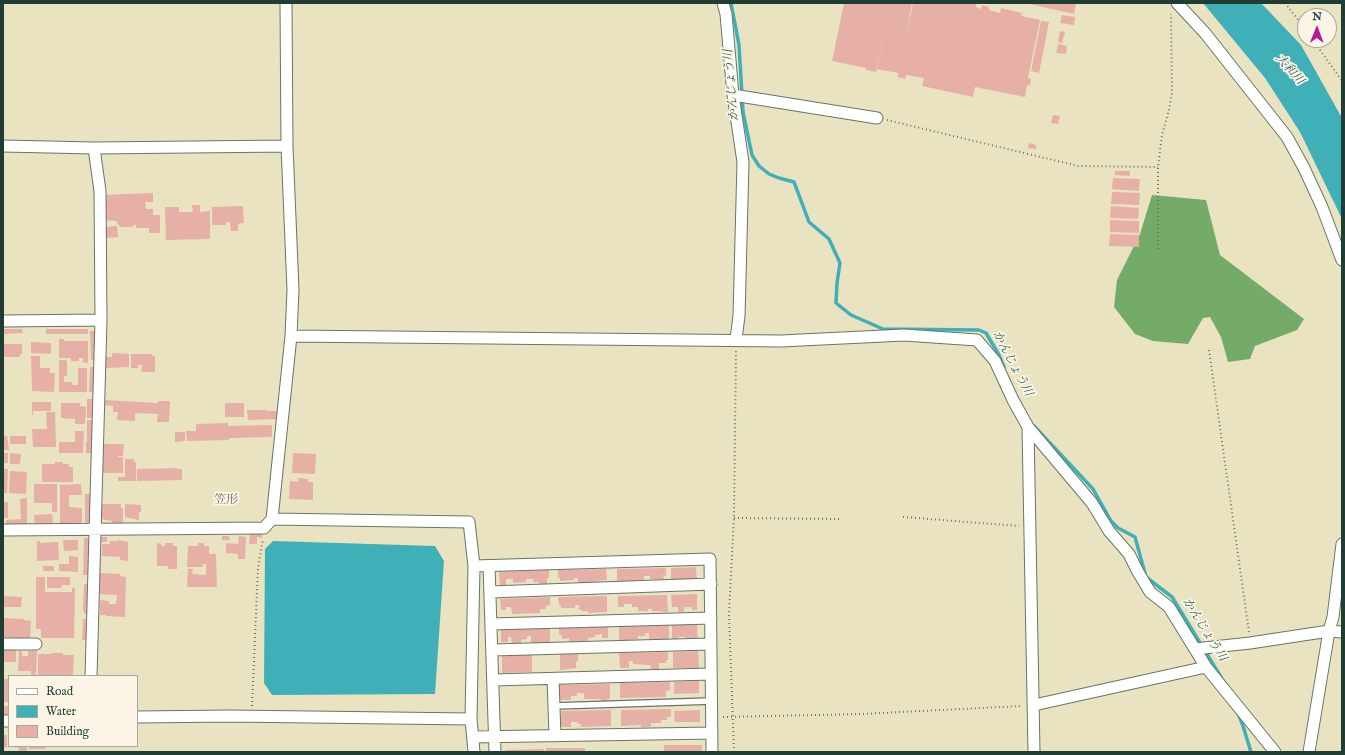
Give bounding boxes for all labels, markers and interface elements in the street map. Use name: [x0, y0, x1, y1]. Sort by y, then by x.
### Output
north arrow: [1297, 8, 1337, 48]
text: N: [1312, 10, 1322, 24]
water label: かんじょう川: [722, 49, 742, 121]
water label: 大和川: [1272, 52, 1306, 88]
water label: かんじょう川: [989, 329, 1035, 399]
district label: 笠形: [214, 494, 238, 508]
water label: かんじょう川: [1179, 596, 1229, 664]
legend: [8, 675, 138, 747]
text: Road: [46, 684, 73, 699]
text: Water: [46, 704, 76, 719]
text: Building: [46, 724, 89, 739]

